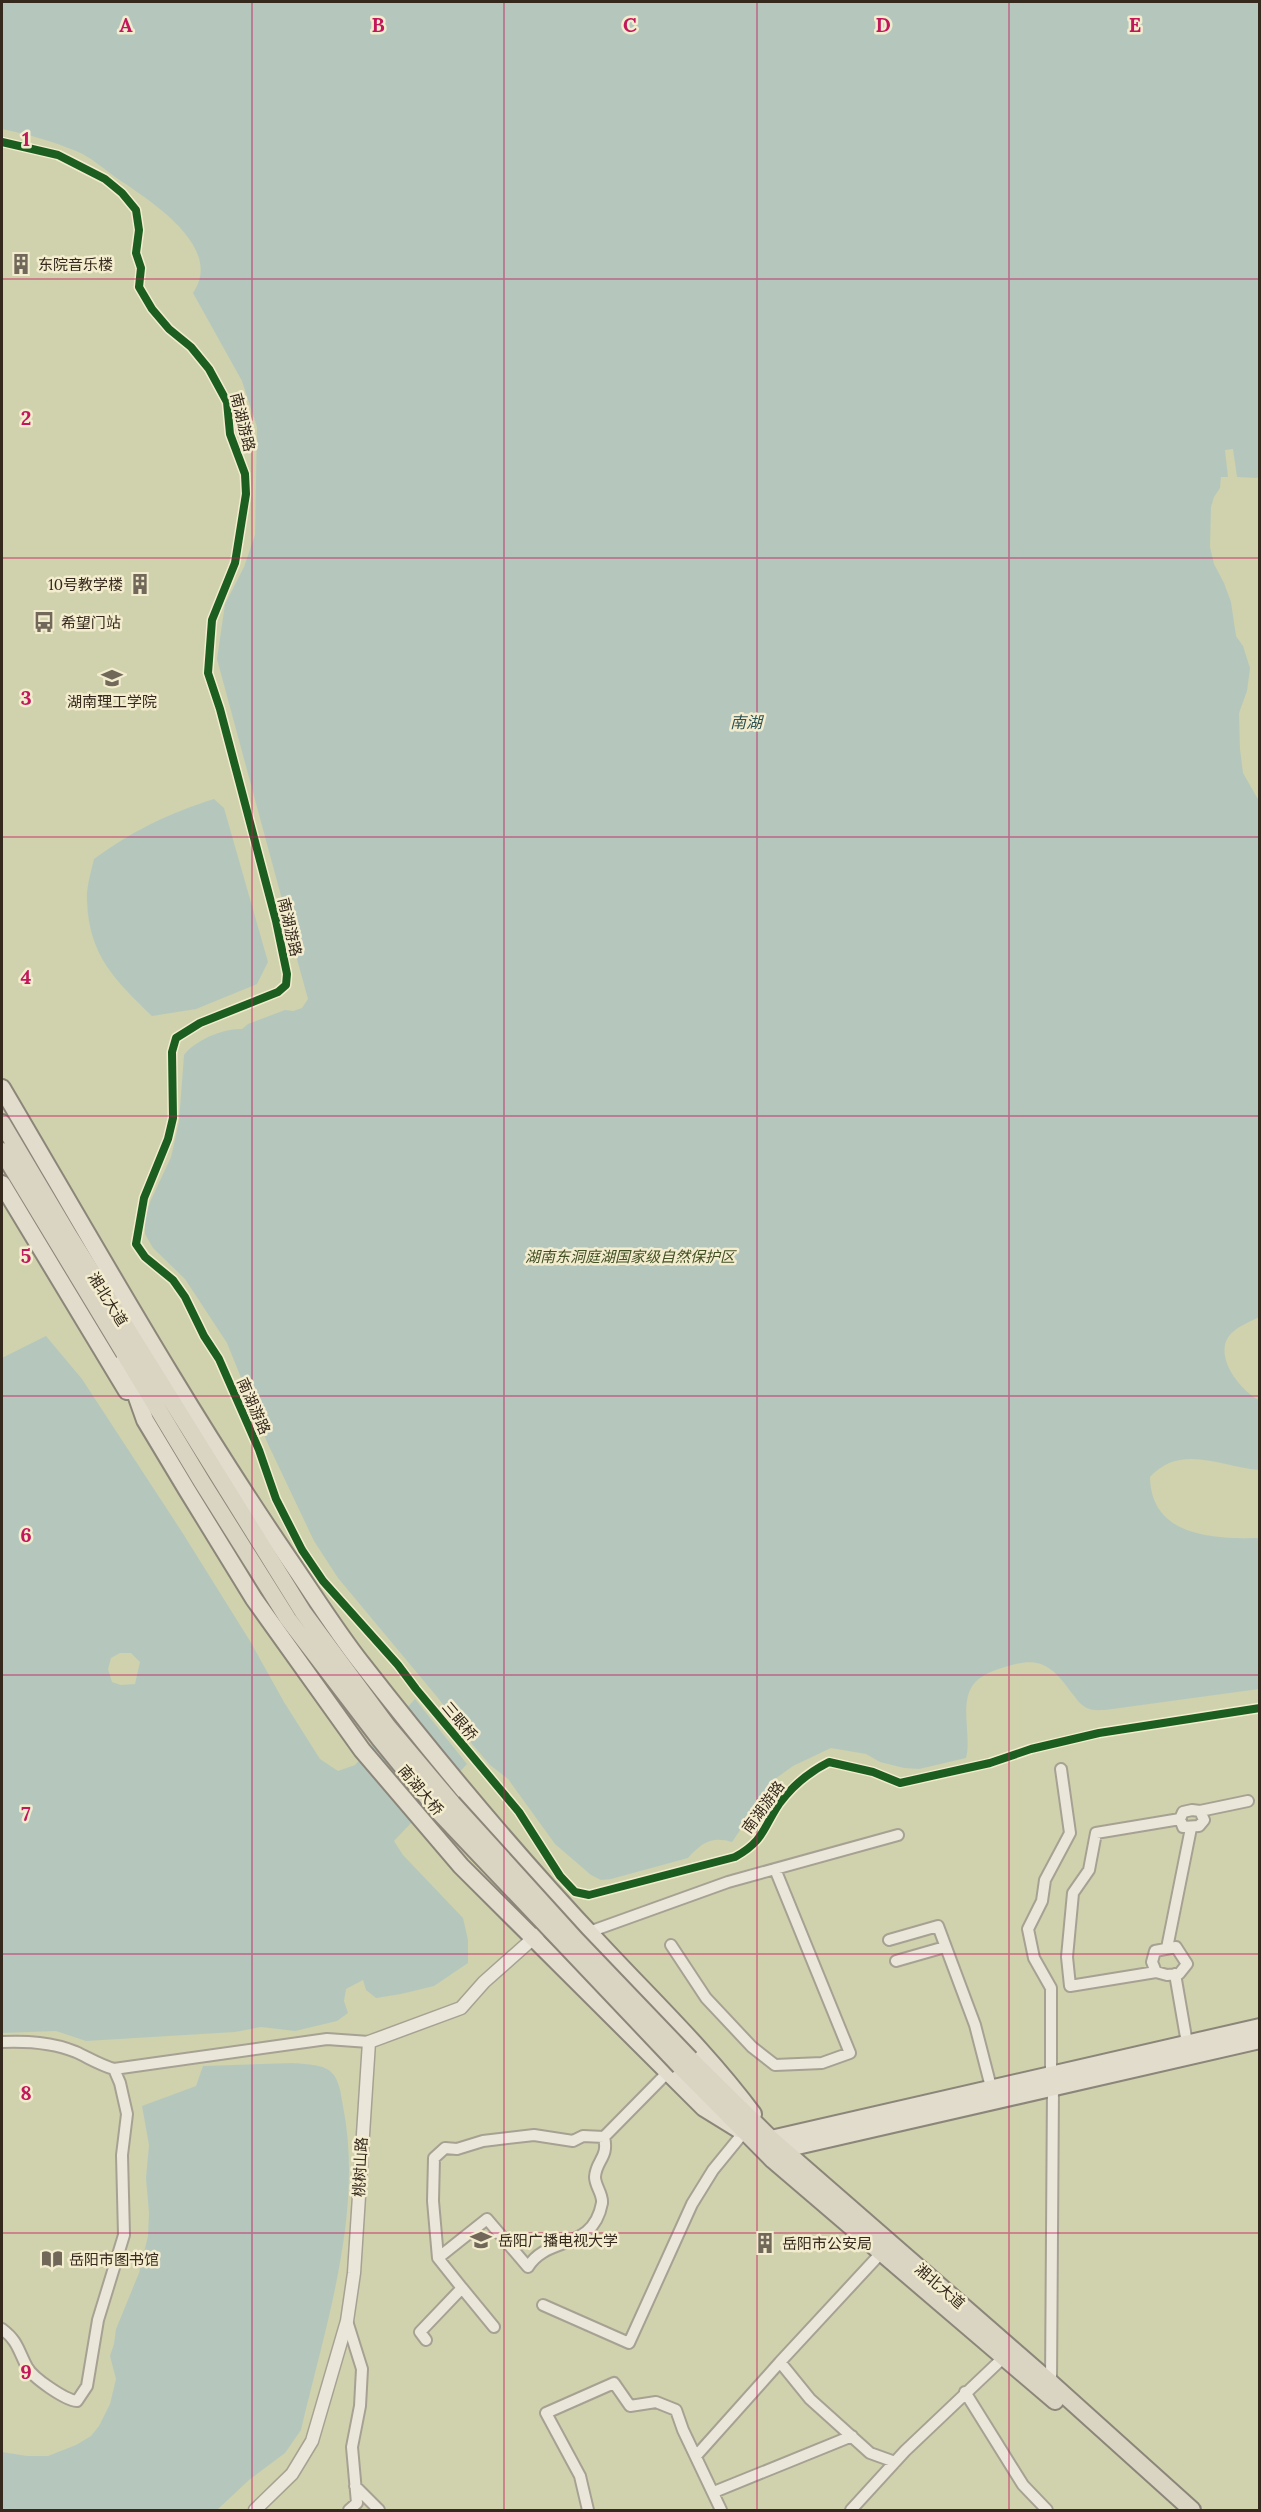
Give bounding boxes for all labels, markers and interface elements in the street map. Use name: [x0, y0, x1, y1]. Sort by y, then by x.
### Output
text: A: [119, 12, 133, 37]
text: B: [371, 12, 385, 37]
text: C: [623, 12, 637, 37]
text: D: [875, 12, 891, 37]
text: E: [1129, 12, 1141, 37]
text: 1: [22, 126, 30, 151]
building icon: 东院音乐楼: [9, 252, 33, 276]
place label: 东院音乐楼: [38, 255, 113, 274]
street label: 南湖游路: [227, 391, 259, 453]
text: 2: [21, 405, 31, 430]
building icon: 10号教学楼: [128, 572, 152, 596]
place label: 10号教学楼: [48, 575, 123, 594]
bus stop icon: 希望门站: [32, 610, 56, 634]
place label: 希望门站: [61, 613, 121, 632]
school or university icon: 湖南理工学院: [100, 666, 124, 690]
text: 3: [20, 685, 32, 710]
place label: 湖南理工学院: [67, 692, 157, 711]
water label: 南湖: [730, 712, 765, 732]
street label: 南湖游路: [274, 896, 306, 958]
text: 4: [21, 964, 32, 989]
text: 5: [21, 1243, 32, 1268]
park label: 湖南东洞庭湖国家级自然保护区: [525, 1247, 737, 1266]
street label: 湘北大道: [84, 1269, 132, 1329]
street label: 南湖游路: [233, 1375, 275, 1437]
text: 6: [20, 1522, 32, 1547]
street label: 三眼桥: [438, 1698, 482, 1744]
street label: 南湖大桥: [394, 1761, 448, 1819]
street label: 南湖游路: [738, 1777, 788, 1837]
text: 7: [21, 1801, 31, 1826]
text: 8: [20, 2080, 32, 2105]
street label: 桃树山路: [349, 2137, 371, 2197]
school or university icon: 岳阳广播电视大学: [469, 2228, 493, 2252]
place label: 岳阳广播电视大学: [498, 2231, 618, 2250]
building icon: 岳阳市公安局: [753, 2231, 777, 2255]
place label: 岳阳市公安局: [782, 2234, 872, 2253]
library icon: 岳阳市图书馆: [40, 2247, 64, 2271]
place label: 岳阳市图书馆: [69, 2250, 159, 2269]
street label: 湘北大道: [911, 2259, 969, 2313]
text: 9: [20, 2359, 32, 2384]

